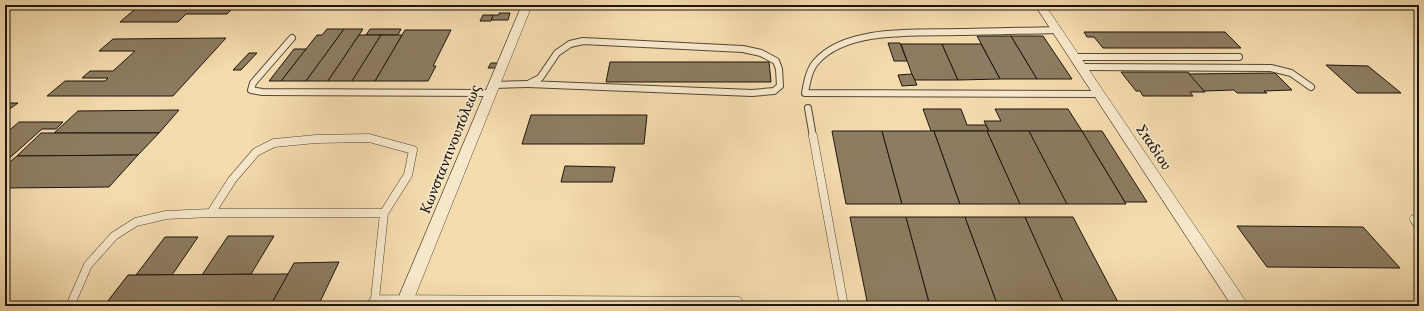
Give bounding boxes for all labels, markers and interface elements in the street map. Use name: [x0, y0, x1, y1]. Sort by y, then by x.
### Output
street label: Κωνσταντινουπόλεως: [416, 81, 487, 217]
street label: Σταδίου: [1130, 121, 1176, 175]

